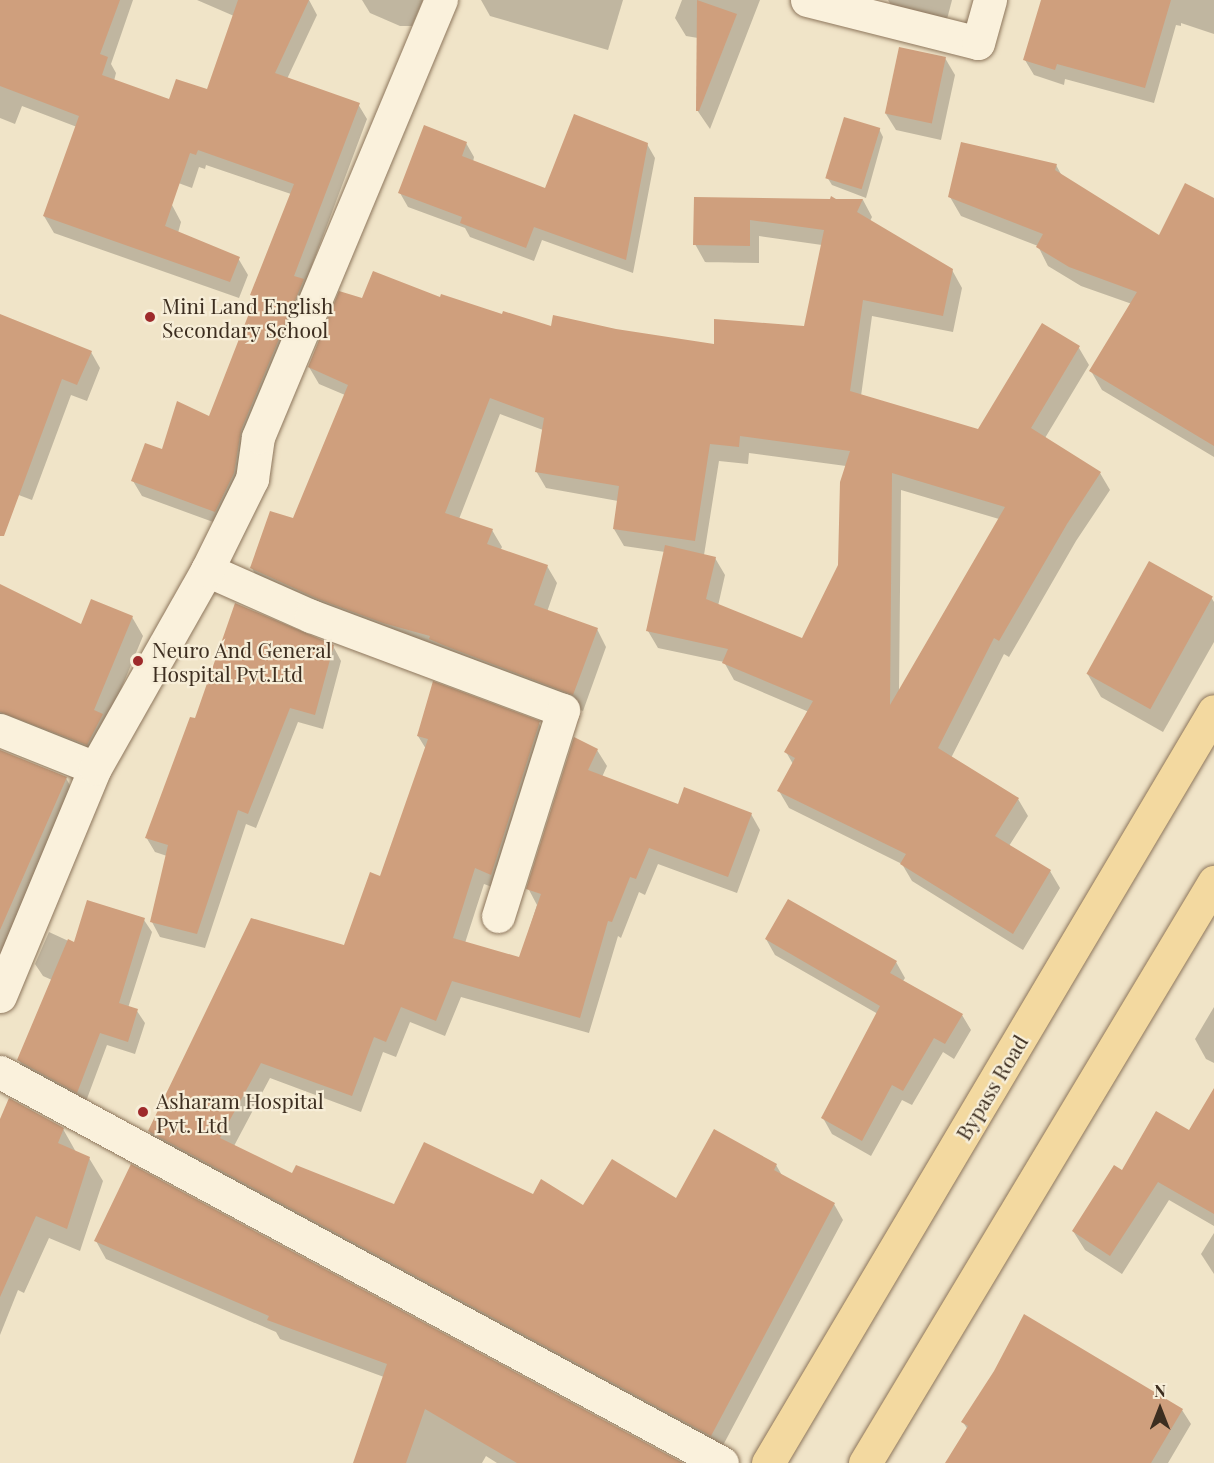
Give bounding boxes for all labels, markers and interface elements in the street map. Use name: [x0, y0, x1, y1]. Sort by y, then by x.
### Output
place label: Mini Land English Secondary School: [162, 292, 333, 342]
marker: Mini Land English Secondary School: [143, 310, 157, 324]
place label: Neuro And General Hospital Pvt.Ltd: [152, 636, 332, 686]
marker: Neuro And General Hospital Pvt.Ltd: [129, 652, 147, 670]
street label: Bypass Road: [950, 1030, 1032, 1144]
place label: Asharam Hospital Pvt. Ltd: [156, 1087, 324, 1137]
marker: Asharam Hospital Pvt. Ltd: [134, 1103, 152, 1121]
north arrow: [1130, 1379, 1190, 1439]
text: N: [1154, 1380, 1166, 1401]

